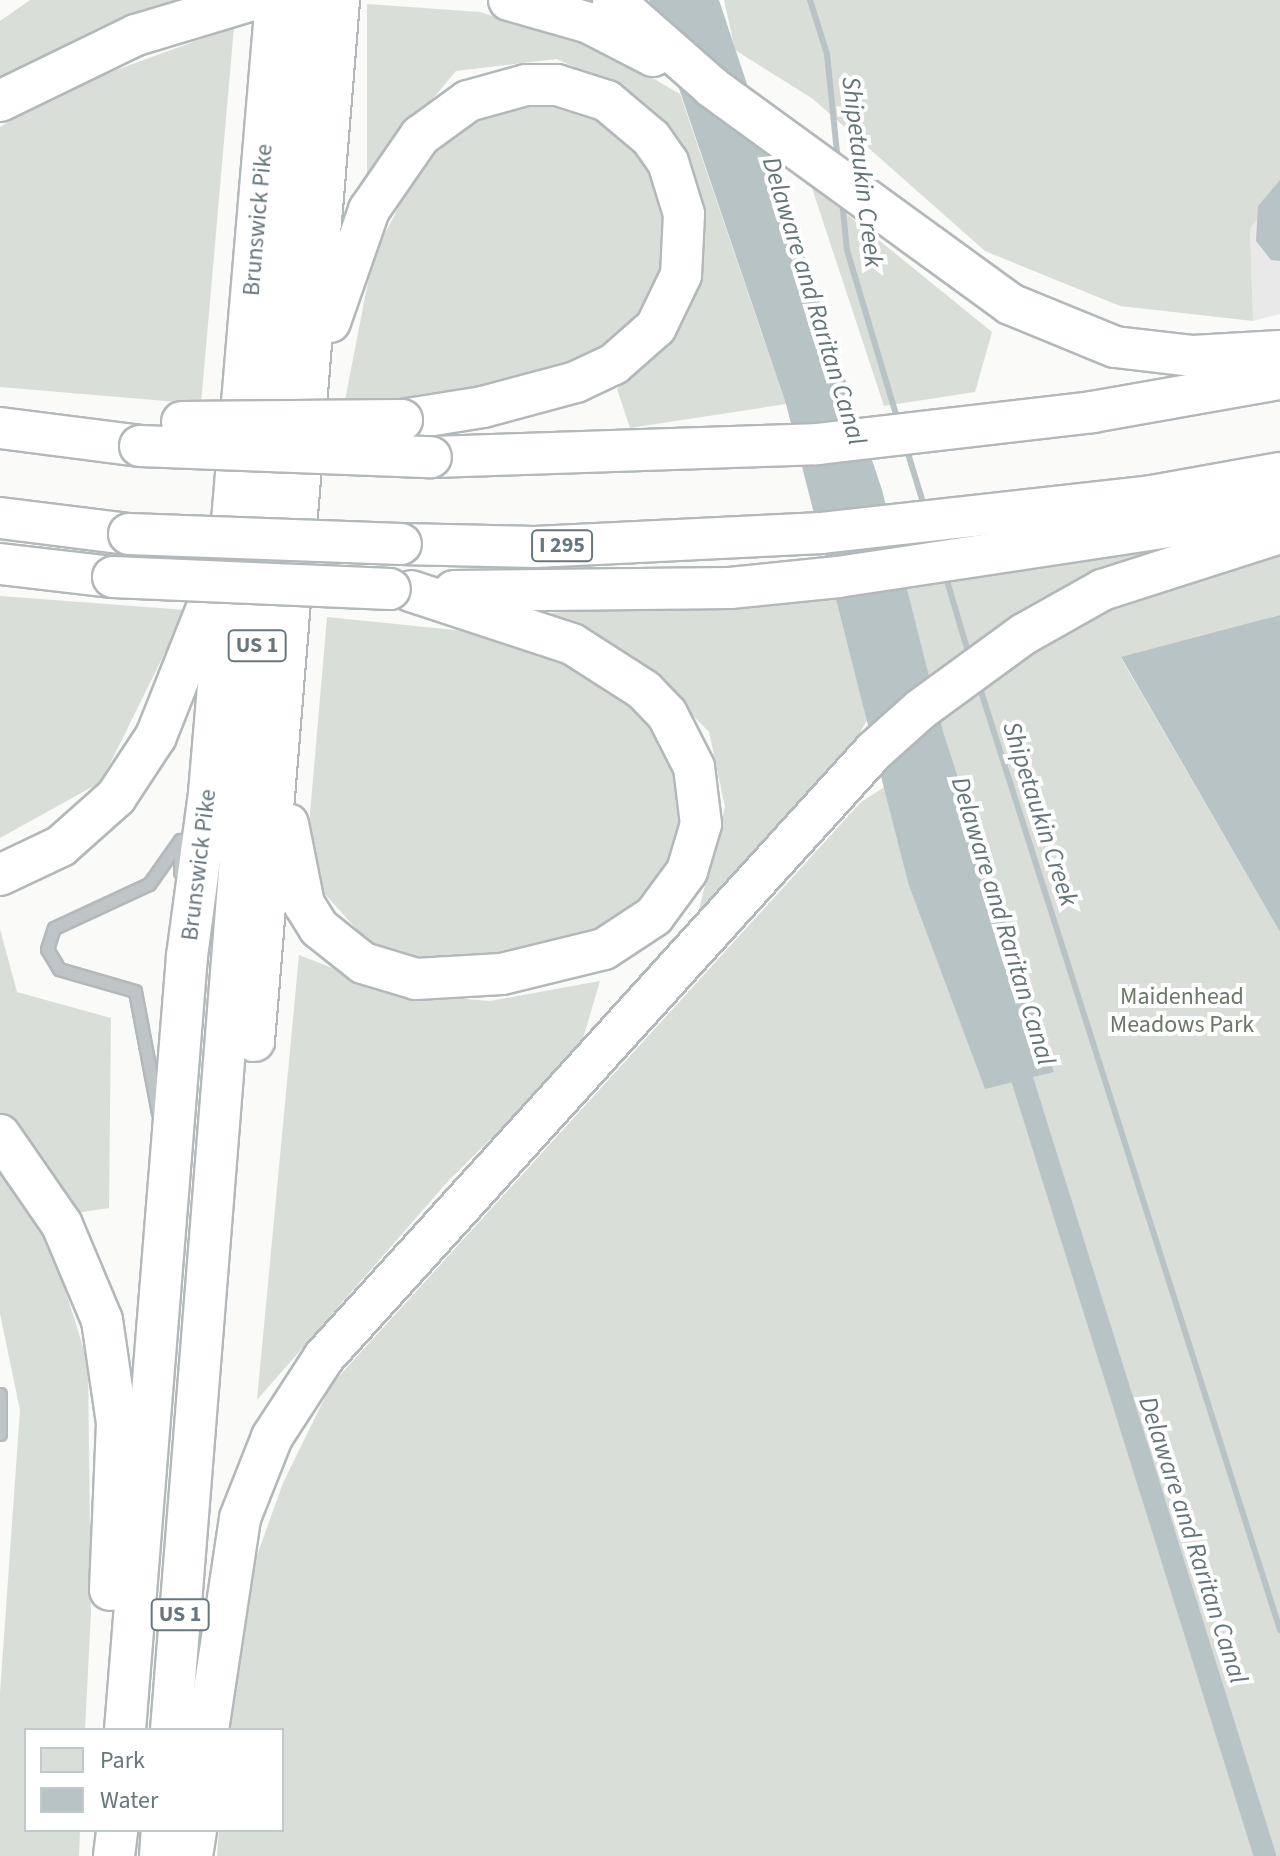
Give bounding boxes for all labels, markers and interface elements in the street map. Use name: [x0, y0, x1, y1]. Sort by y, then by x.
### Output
water label: Shipetaukin Creek: [835, 75, 889, 269]
street label: Brunswick Pike: [237, 143, 279, 297]
water label: Delaware and Raritan Canal: [755, 153, 873, 449]
road number: I 295: [530, 528, 594, 564]
road number: US 1: [227, 628, 287, 664]
water label: Shipetaukin Creek: [995, 718, 1085, 910]
water label: Delaware and Raritan Canal: [944, 773, 1062, 1069]
street label: Brunswick Pike: [175, 788, 223, 942]
park label: Maidenhead Meadows Park: [1110, 983, 1254, 1039]
water label: Delaware and Raritan Canal: [1132, 1393, 1254, 1687]
road number: US 1: [150, 1597, 210, 1633]
legend: [24, 1728, 284, 1832]
text: Park: [100, 1743, 145, 1778]
text: Water: [100, 1783, 158, 1818]

